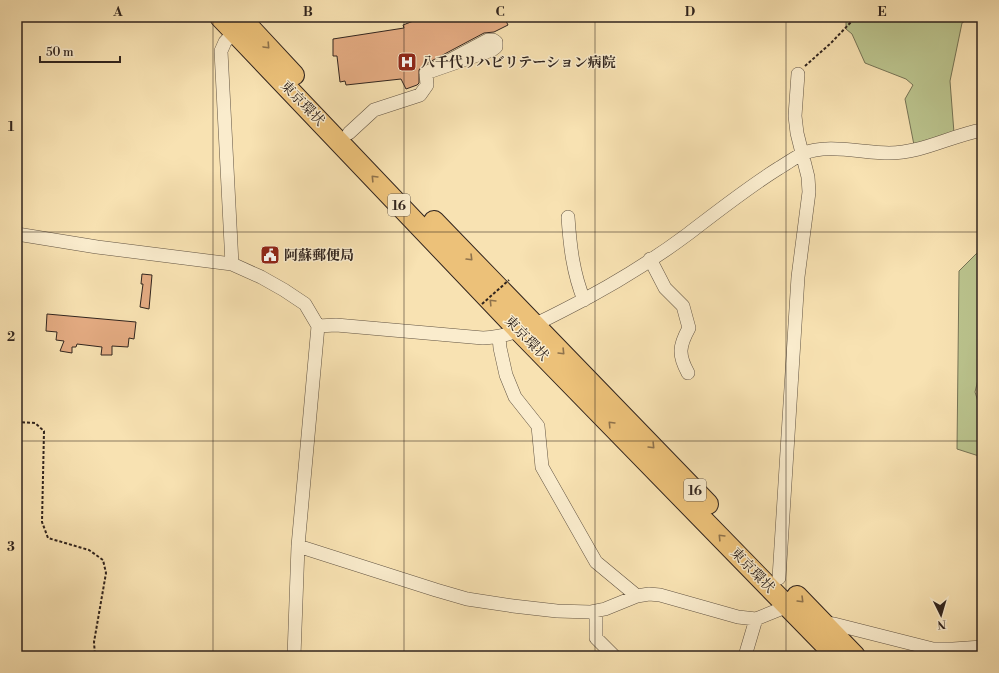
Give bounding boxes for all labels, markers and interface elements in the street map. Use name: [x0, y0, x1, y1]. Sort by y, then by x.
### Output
text: A: [112, 4, 123, 20]
text: B: [303, 4, 313, 20]
text: C: [495, 4, 505, 20]
text: D: [685, 4, 695, 20]
text: E: [877, 4, 887, 20]
scale bar: [40, 38, 120, 64]
one-way arrow: [262, 41, 269, 48]
text: 50 m: [46, 45, 74, 60]
hospital icon: 八千代リハビリテーション病院: [396, 51, 418, 73]
place label: 八千代リハビリテーション病院: [421, 54, 616, 72]
street label: 東京環状: [276, 77, 328, 130]
text: 1: [8, 119, 15, 135]
one-way arrow: [371, 175, 379, 183]
road number: 16: [388, 194, 410, 216]
public building icon: 阿蘇郵便局: [259, 244, 281, 266]
place label: 阿蘇郵便局: [284, 247, 354, 265]
one-way arrow: [465, 253, 473, 261]
one-way arrow: [490, 299, 497, 307]
street label: 東京環状: [500, 312, 552, 365]
text: 2: [7, 329, 15, 345]
one-way arrow: [557, 347, 565, 355]
one-way arrow: [608, 421, 616, 429]
one-way arrow: [647, 441, 655, 449]
road number: 16: [684, 479, 706, 501]
one-way arrow: [718, 534, 726, 542]
text: 3: [7, 539, 15, 555]
street label: 東京環状: [726, 544, 778, 597]
one-way arrow: [796, 595, 804, 603]
north arrow: [921, 595, 961, 635]
text: N: [937, 617, 947, 631]

